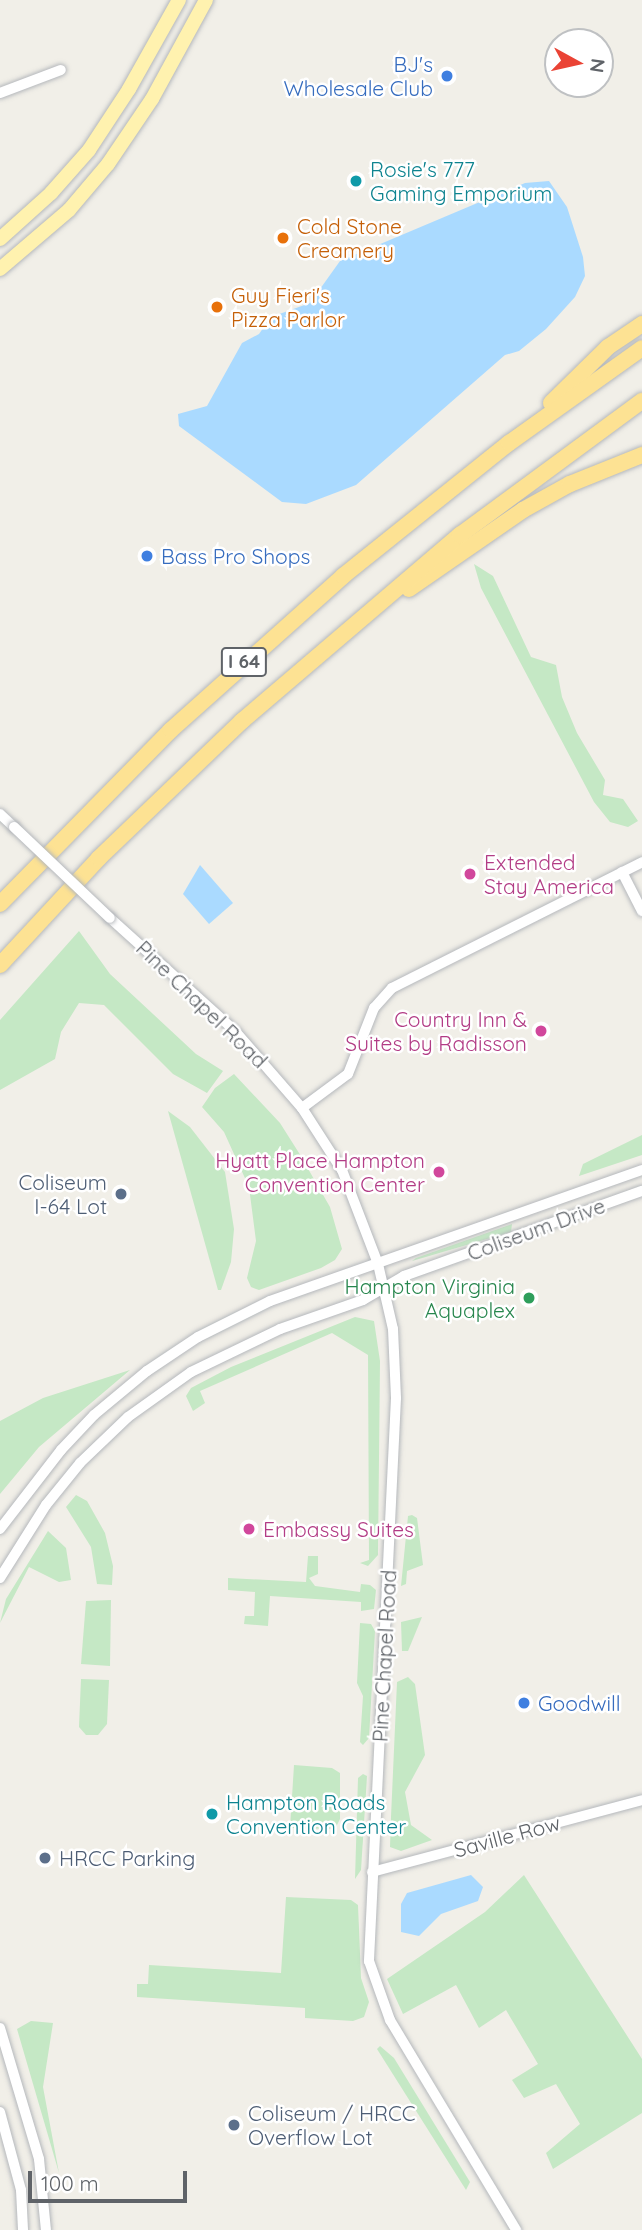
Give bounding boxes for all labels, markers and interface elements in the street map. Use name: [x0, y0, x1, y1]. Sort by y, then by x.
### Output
north arrow: [544, 28, 614, 98]
place label: BJ's Wholesale Club: [284, 51, 433, 101]
text: N: [585, 57, 611, 74]
marker: BJ's Wholesale Club: [439, 68, 455, 84]
place label: Rosie's 777 Gaming Emporium: [370, 156, 552, 206]
marker: Rosie's 777 Gaming Emporium: [348, 173, 364, 189]
place label: Cold Stone Creamery: [297, 213, 402, 263]
marker: Cold Stone Creamery: [275, 230, 291, 246]
place label: Guy Fieri's Pizza Parlor: [231, 282, 345, 332]
marker: Guy Fieri's Pizza Parlor: [209, 299, 225, 315]
place label: Bass Pro Shops: [161, 543, 310, 569]
marker: Bass Pro Shops: [139, 548, 155, 564]
road number: I 64: [219, 646, 268, 678]
place label: Extended Stay America: [484, 849, 614, 899]
marker: Extended Stay America: [462, 866, 478, 882]
street label: Pine Chapel Road: [131, 935, 273, 1073]
place label: Country Inn & Suites by Radisson: [345, 1006, 527, 1056]
marker: Country Inn & Suites by Radisson: [533, 1023, 549, 1039]
place label: Hyatt Place Hampton Convention Center: [215, 1147, 425, 1197]
marker: Hyatt Place Hampton Convention Center: [431, 1164, 447, 1180]
place label: Coliseum I-64 Lot: [18, 1169, 107, 1219]
marker: Coliseum I-64 Lot: [113, 1186, 129, 1202]
street label: Coliseum Drive: [464, 1192, 608, 1266]
place label: Hampton Virginia Aquaplex: [345, 1273, 515, 1323]
marker: Hampton Virginia Aquaplex: [521, 1290, 537, 1306]
place label: Embassy Suites: [263, 1516, 414, 1542]
marker: Embassy Suites: [241, 1521, 257, 1537]
street label: Pine Chapel Road: [367, 1569, 401, 1743]
place label: Goodwill: [538, 1690, 621, 1716]
marker: Goodwill: [516, 1695, 532, 1711]
place label: Hampton Roads Convention Center: [226, 1789, 406, 1839]
marker: Hampton Roads Convention Center: [204, 1806, 220, 1822]
street label: Saville Row: [451, 1810, 563, 1862]
place label: HRCC Parking: [59, 1845, 195, 1871]
marker: HRCC Parking: [37, 1850, 53, 1866]
place label: Coliseum / HRCC Overflow Lot: [248, 2100, 415, 2150]
marker: Coliseum / HRCC Overflow Lot: [226, 2117, 242, 2133]
scale bar: [32, 2156, 191, 2200]
text: 100 m: [41, 2170, 99, 2196]

